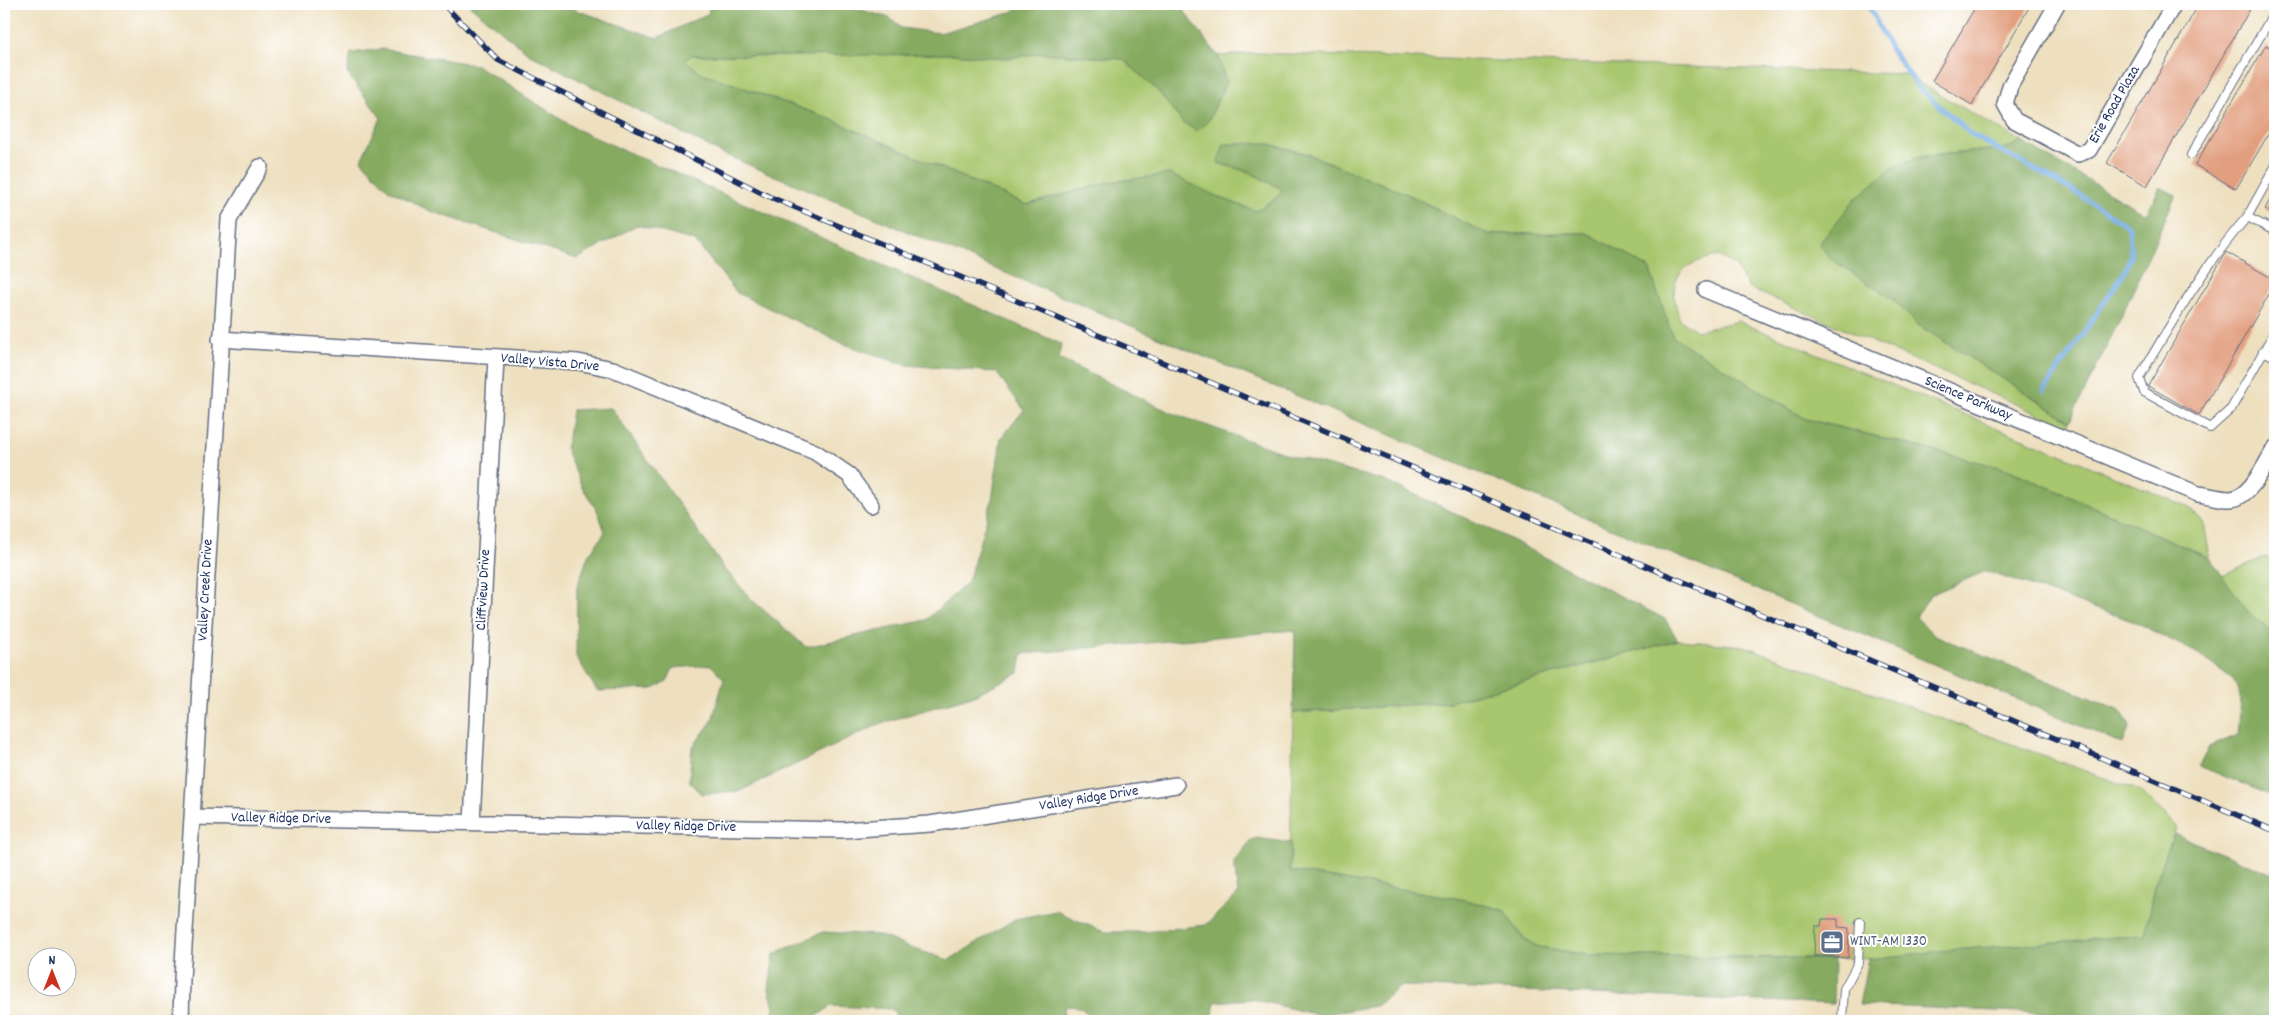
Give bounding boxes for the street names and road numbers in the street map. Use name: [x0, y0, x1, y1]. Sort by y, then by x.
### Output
street label: Erie Road Plaza: [2084, 61, 2147, 148]
street label: Valley Vista Drive: [500, 348, 601, 378]
street label: Science Parkway: [1921, 371, 2016, 428]
street label: Valley Creek Drive: [192, 538, 220, 642]
street label: Cliffview Drive: [471, 548, 497, 631]
street label: Valley Ridge Drive: [1038, 780, 1141, 818]
street label: Valley Ridge Drive: [231, 807, 332, 831]
street label: Valley Ridge Drive: [636, 815, 737, 839]

